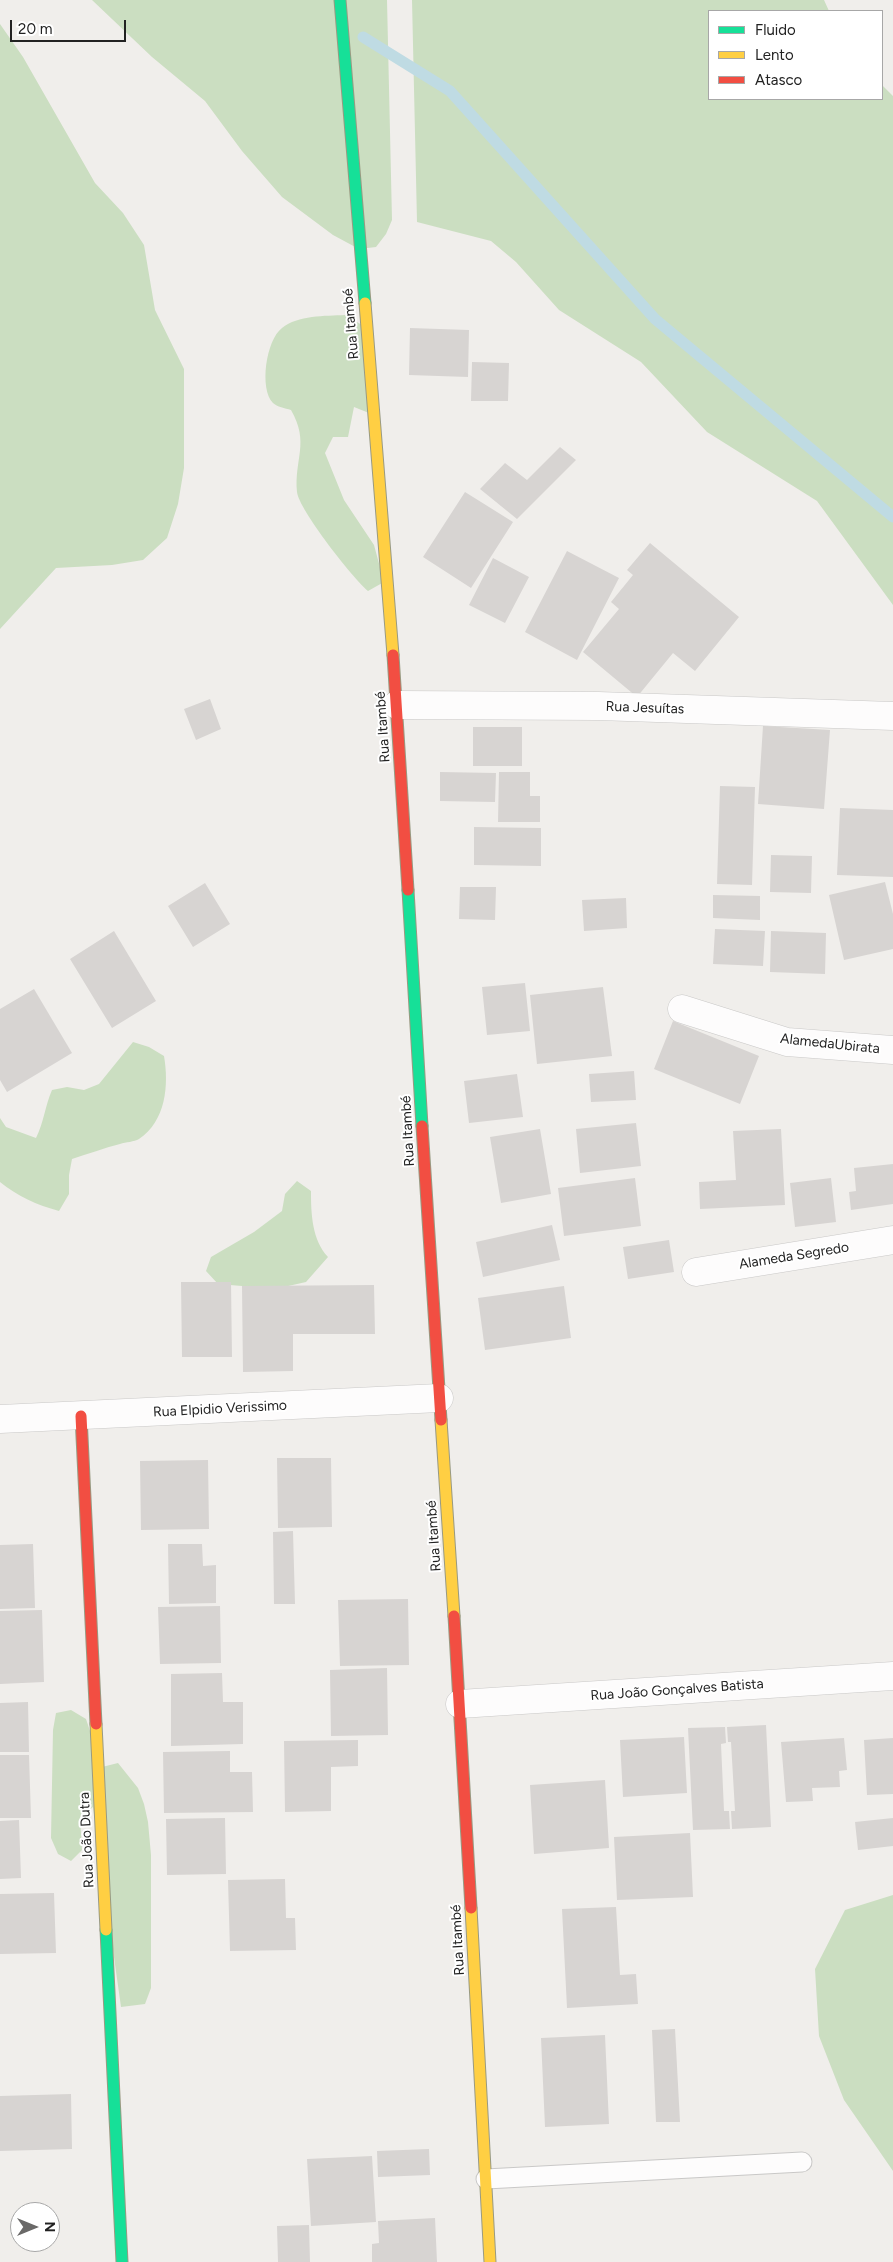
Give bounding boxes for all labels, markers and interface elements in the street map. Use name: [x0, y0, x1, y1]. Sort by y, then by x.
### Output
scale bar: [12, 10, 129, 42]
legend: [708, 10, 883, 100]
text: 20 m: [18, 20, 52, 38]
text: Fluido: [755, 21, 796, 39]
text: Lento: [755, 46, 794, 64]
text: Atasco: [755, 71, 802, 89]
street label: Rua Itambé: [340, 288, 362, 360]
street label: Rua Itambé: [372, 691, 394, 763]
street label: Rua Jesuítas: [605, 698, 685, 718]
street label: AlamedaUbirata: [779, 1030, 881, 1058]
street label: Rua Itambé: [398, 1095, 418, 1167]
street label: Alameda Segredo: [738, 1239, 850, 1273]
street label: Rua Elpidio Verissimo: [153, 1397, 287, 1421]
street label: Rua Itambé: [423, 1500, 445, 1572]
street label: Rua João Gonçalves Batista: [590, 1676, 764, 1704]
street label: Rua João Dutra: [76, 1792, 98, 1888]
street label: Rua Itambé: [448, 1904, 468, 1976]
north arrow: [10, 2202, 60, 2252]
text: N: [41, 2222, 58, 2232]

